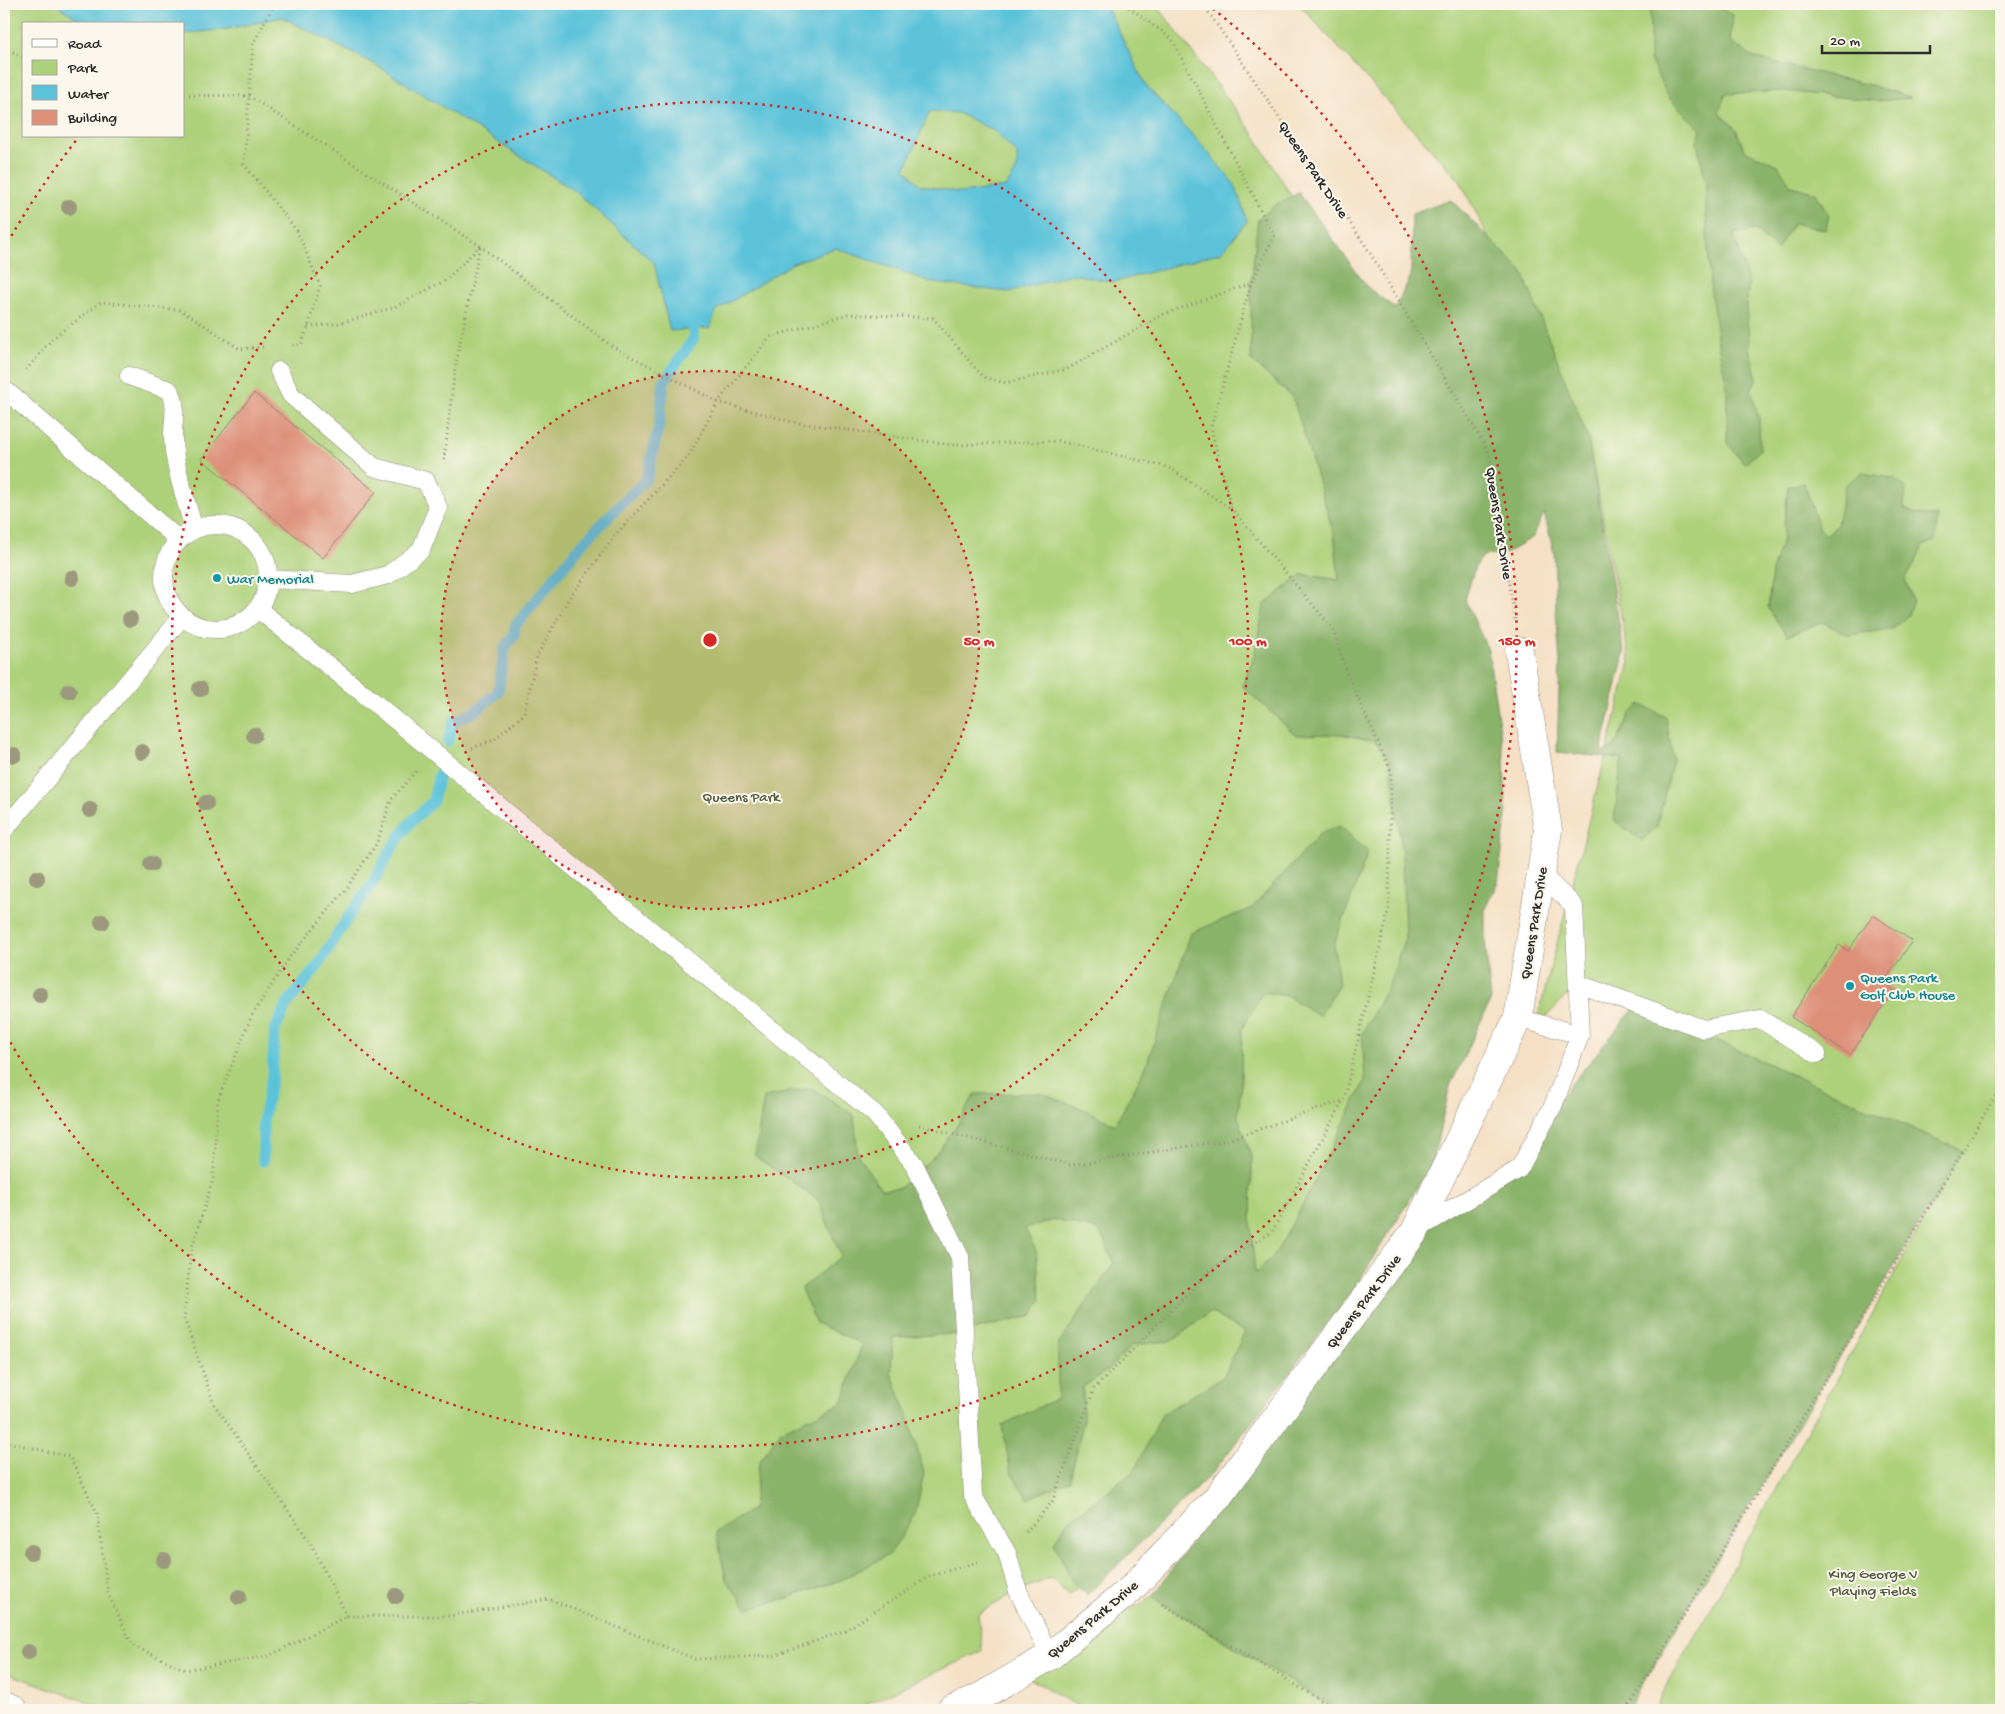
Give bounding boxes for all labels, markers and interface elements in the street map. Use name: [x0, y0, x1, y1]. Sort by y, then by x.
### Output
legend: [22, 22, 185, 138]
scale bar: [1822, 22, 1930, 54]
text: 20 m: [1830, 33, 1860, 51]
text: Road: [68, 36, 102, 54]
text: Park: [67, 60, 98, 78]
text: Water: [68, 86, 110, 104]
text: Building: [67, 110, 117, 128]
street label: Queens Park Drive: [1273, 118, 1352, 222]
street label: Queens Park Drive: [1480, 466, 1516, 581]
place label: War Memorial: [227, 571, 314, 589]
marker: War Memorial: [211, 572, 223, 584]
centre of rings: [701, 631, 719, 649]
text: 50 m: [964, 633, 995, 651]
text: 100 m: [1228, 633, 1267, 651]
text: 150 m: [1498, 633, 1536, 651]
park label: Queens Park: [702, 789, 781, 807]
street label: Queens Park Drive: [1517, 866, 1553, 981]
place label: Queens Park Golf Club House: [1860, 970, 1956, 1005]
marker: Queens Park Golf Club House: [1844, 980, 1856, 992]
street label: Queens Park Drive: [1323, 1251, 1406, 1353]
park label: King George V Playing Fields: [1828, 1566, 1918, 1601]
street label: Queens Park Drive: [1044, 1577, 1143, 1664]

